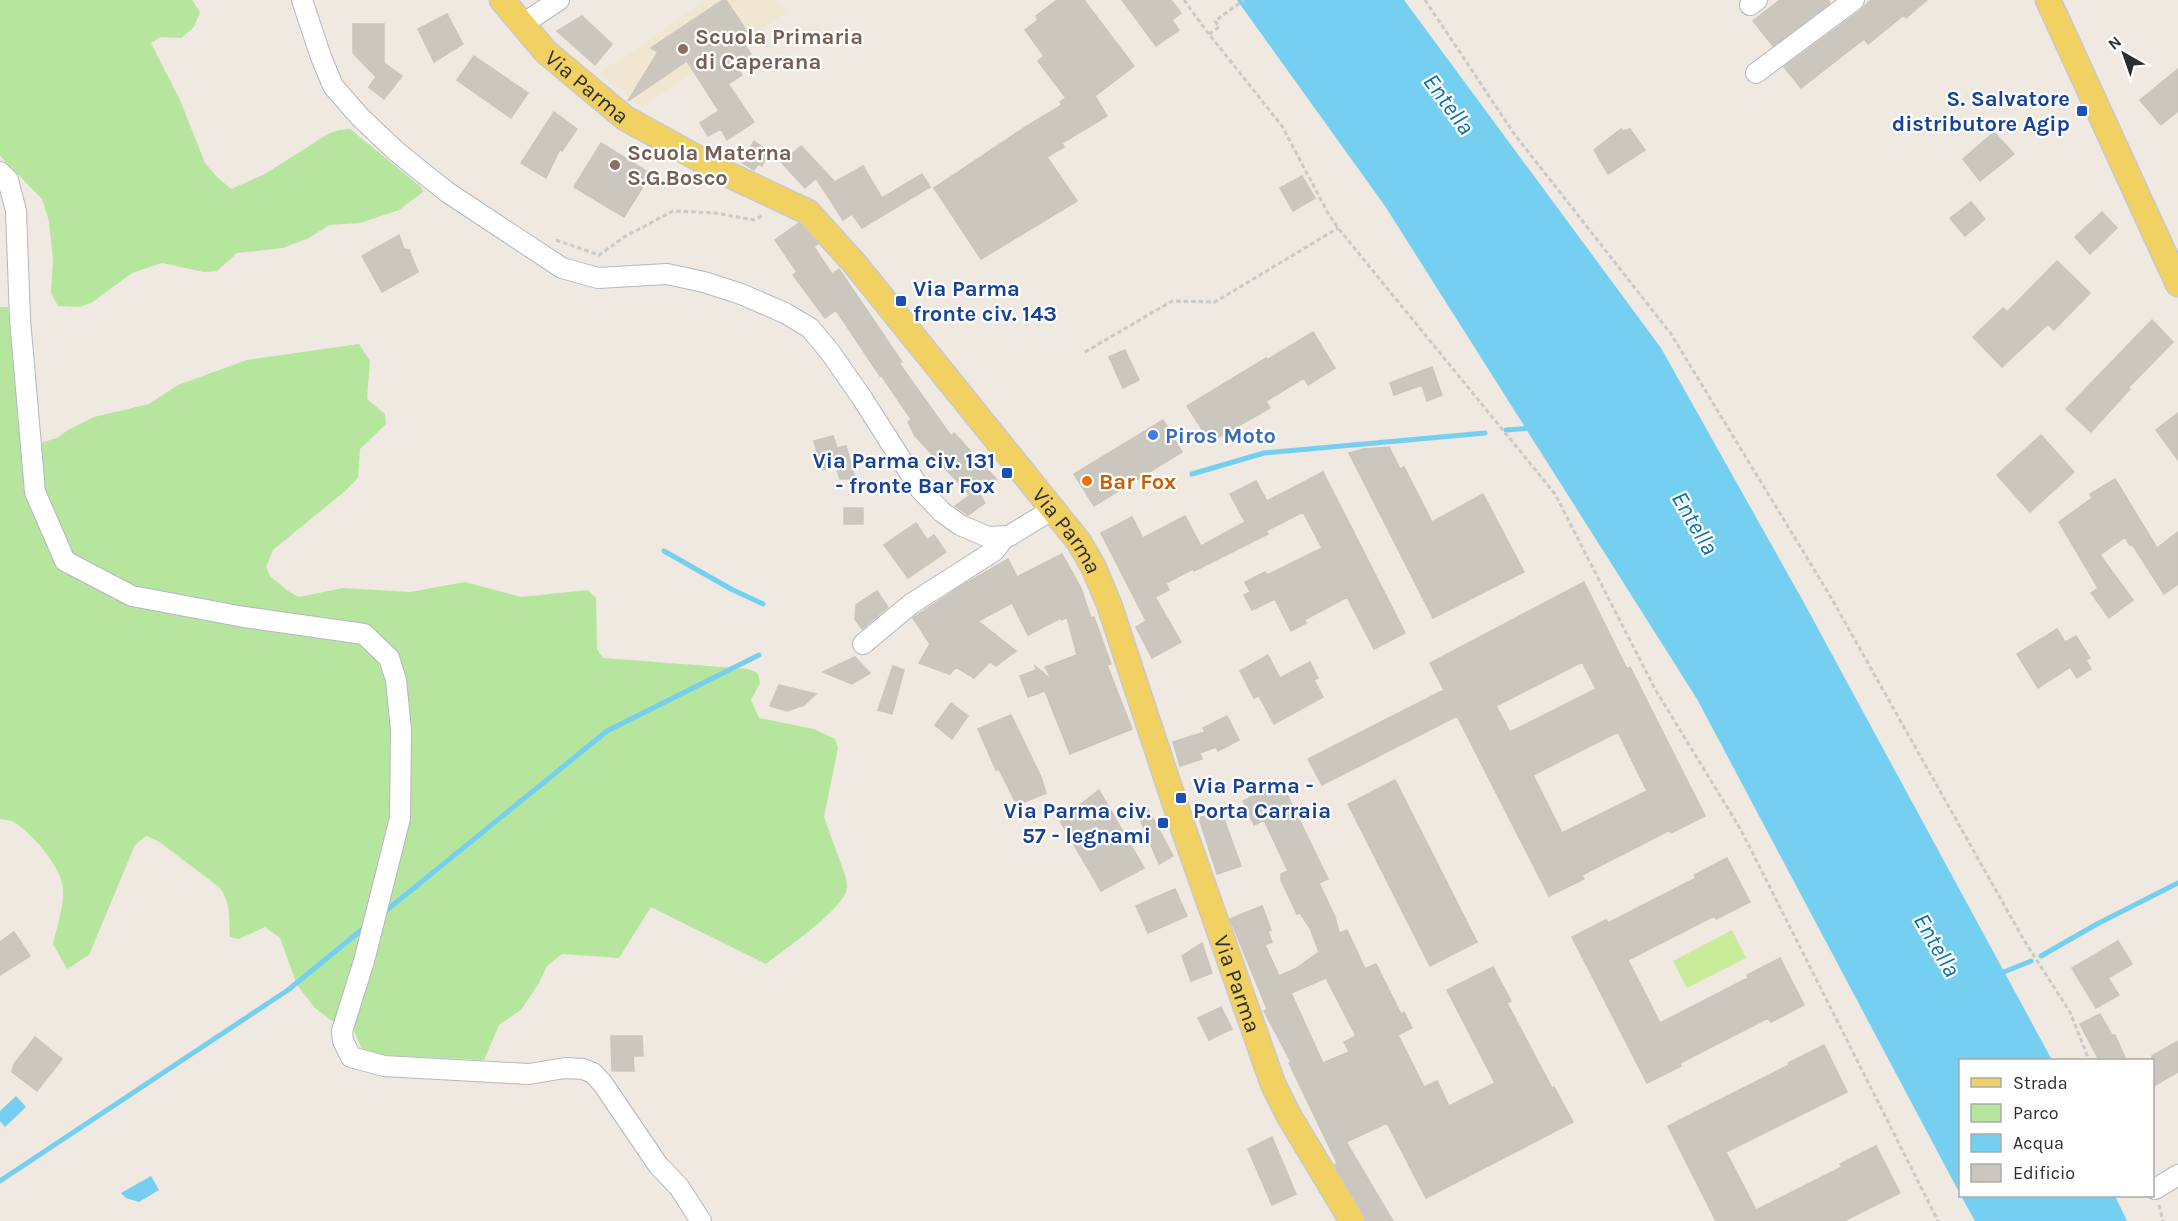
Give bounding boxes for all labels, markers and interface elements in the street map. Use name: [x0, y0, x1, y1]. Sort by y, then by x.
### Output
place label: Scuola Primaria di Caperana: [695, 24, 863, 75]
north arrow: [2094, 24, 2154, 84]
text: N: [2104, 32, 2125, 54]
marker: Scuola Primaria di Caperana: [676, 42, 690, 56]
street label: Via Parma: [540, 45, 634, 130]
water label: Entella: [1418, 68, 1480, 140]
place label: S. Salvatore distributore Agip: [1892, 86, 2070, 137]
marker: S. Salvatore distributore Agip: [2075, 104, 2089, 118]
place label: Scuola Materna S.G.Bosco: [627, 140, 792, 191]
marker: Scuola Materna S.G.Bosco: [608, 158, 622, 172]
place label: Via Parma fronte civ. 143: [913, 276, 1057, 327]
marker: Via Parma fronte civ. 143: [894, 294, 908, 308]
place label: Piros Moto: [1165, 423, 1276, 449]
marker: Piros Moto: [1146, 428, 1160, 442]
place label: Via Parma civ. 131 - fronte Bar Fox: [813, 448, 995, 499]
marker: Via Parma civ. 131 - fronte Bar Fox: [1000, 466, 1014, 480]
place label: Bar Fox: [1099, 469, 1176, 495]
marker: Bar Fox: [1080, 474, 1094, 488]
street label: Via Parma: [1026, 483, 1107, 578]
water label: Entella: [1666, 486, 1724, 560]
place label: Via Parma - Porta Carraia: [1193, 773, 1331, 824]
marker: Via Parma - Porta Carraia: [1174, 791, 1188, 805]
place label: Via Parma civ. 57 - legnami: [1003, 798, 1151, 849]
marker: Via Parma civ. 57 - legnami: [1156, 816, 1170, 830]
water label: Entella: [1908, 908, 1966, 982]
street label: Via Parma: [1208, 932, 1266, 1036]
legend: [1959, 1059, 2154, 1197]
text: Strada: [2013, 1072, 2068, 1094]
text: Parco: [2013, 1102, 2059, 1124]
text: Acqua: [2013, 1132, 2064, 1154]
text: Edificio: [2013, 1162, 2075, 1184]

